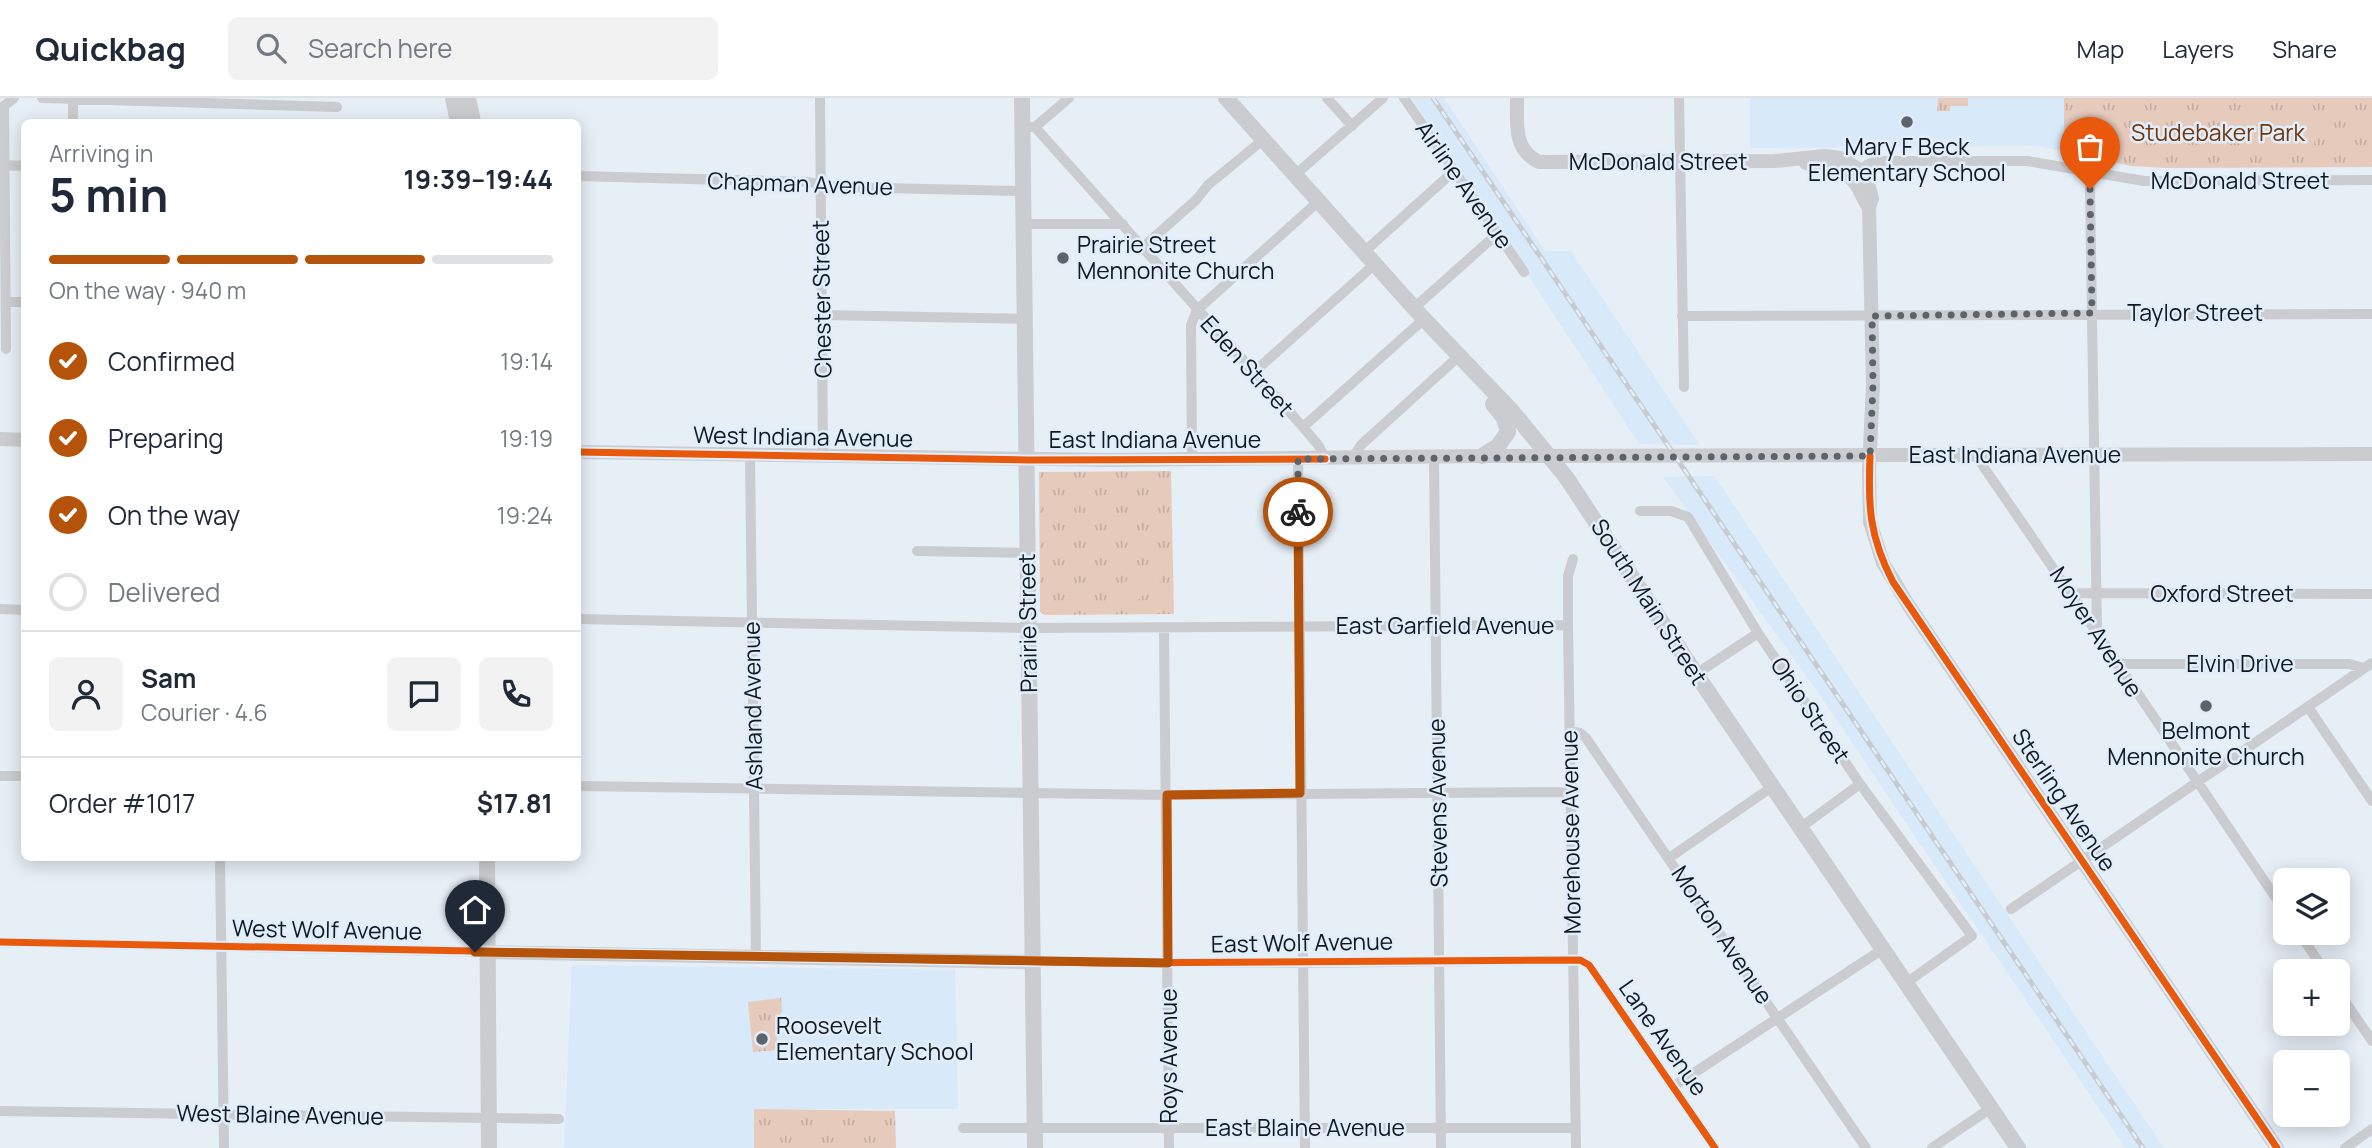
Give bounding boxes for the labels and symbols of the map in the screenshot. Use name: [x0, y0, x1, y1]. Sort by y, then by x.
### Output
street label: Airline Avenue: [1409, 114, 1521, 255]
marker: Mary F Beck Elementary School: [1899, 114, 1915, 130]
park label: Studebaker Park: [2131, 116, 2306, 148]
pin: [2060, 117, 2120, 189]
place label: Mary F Beck Elementary School: [1808, 130, 2006, 188]
street label: McDonald Street: [1569, 145, 1747, 177]
street label: Chapman Avenue: [707, 164, 893, 202]
street label: McDonald Street: [2151, 164, 2329, 196]
street label: Chester Street: [804, 220, 838, 378]
place label: Prairie Street Mennonite Church: [1077, 228, 1274, 286]
marker: Prairie Street Mennonite Church: [1055, 250, 1071, 266]
street label: Taylor Street: [2127, 296, 2263, 328]
street label: Eden Street: [1194, 308, 1302, 423]
street label: West Indiana Avenue: [693, 418, 913, 454]
street label: East Indiana Avenue: [1049, 423, 1261, 455]
street label: East Indiana Avenue: [1909, 438, 2121, 470]
courier: [1263, 477, 1333, 547]
street label: South Main Street: [1584, 512, 1716, 691]
street label: Prairie Street: [1010, 553, 1044, 693]
street label: Moyer Avenue: [2043, 560, 2151, 703]
street label: Oxford Street: [2150, 577, 2294, 609]
street label: East Garfield Avenue: [1336, 609, 1554, 641]
street label: Ashland Avenue: [735, 621, 769, 791]
street label: Elvin Drive: [2186, 647, 2294, 679]
street label: Ohio Street: [1764, 650, 1858, 769]
marker: Belmont Mennonite Church: [2198, 698, 2214, 714]
place label: Belmont Mennonite Church: [2107, 714, 2305, 772]
street label: Stevens Avenue: [1420, 718, 1454, 888]
street label: Sterling Avenue: [2005, 722, 2125, 877]
street label: Morehouse Avenue: [1552, 730, 1588, 934]
street label: Morton Avenue: [1665, 859, 1781, 1010]
pin: [445, 880, 505, 952]
street label: West Wolf Avenue: [232, 911, 422, 947]
street label: East Wolf Avenue: [1211, 924, 1393, 960]
street label: Lane Avenue: [1612, 973, 1716, 1102]
street label: Roys Avenue: [1152, 988, 1184, 1124]
place label: Roosevelt Elementary School: [776, 1009, 974, 1067]
marker: Roosevelt Elementary School: [754, 1031, 770, 1047]
street label: West Blaine Avenue: [176, 1096, 384, 1132]
street label: East Blaine Avenue: [1205, 1111, 1405, 1143]

